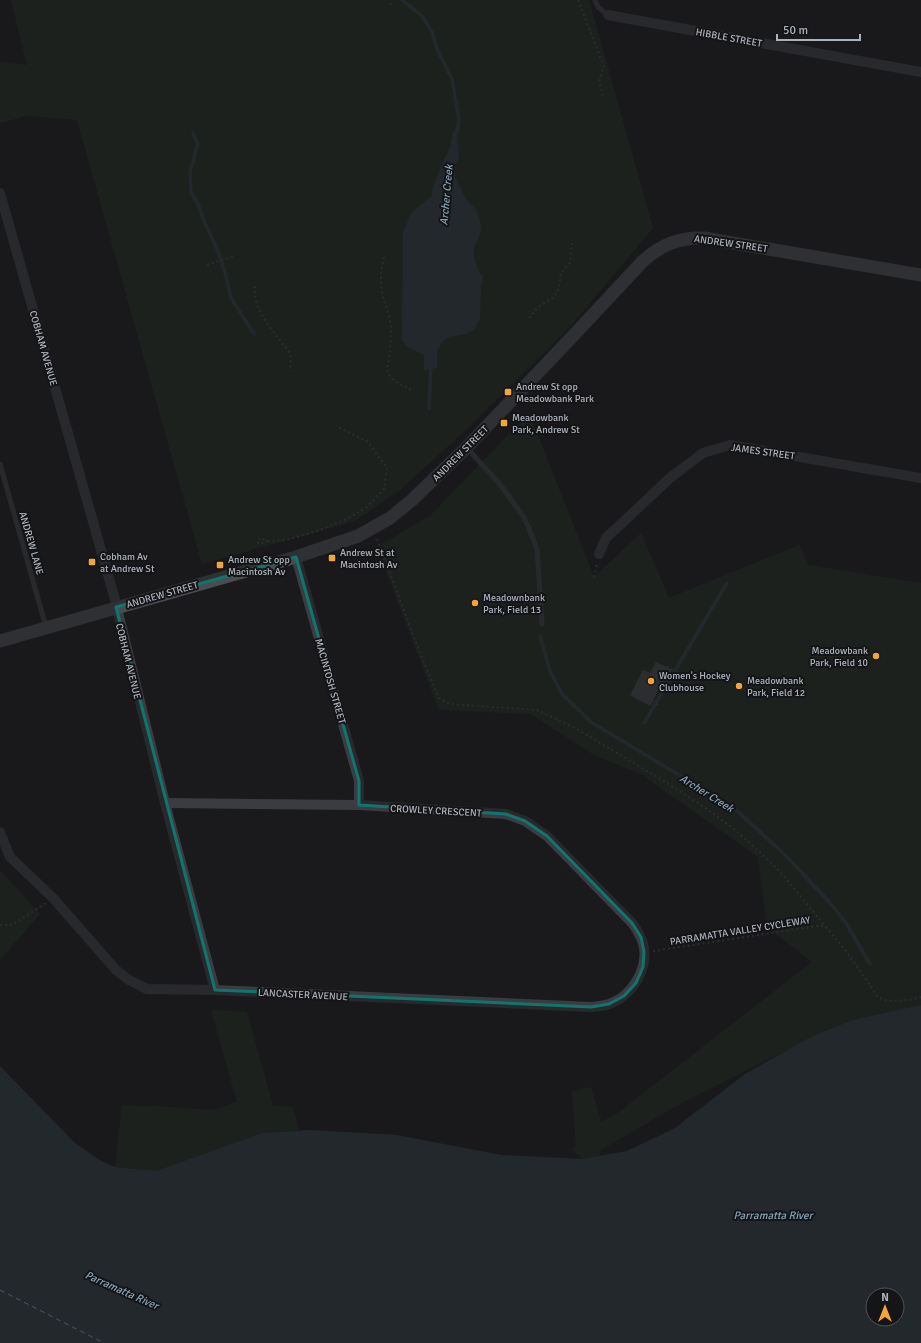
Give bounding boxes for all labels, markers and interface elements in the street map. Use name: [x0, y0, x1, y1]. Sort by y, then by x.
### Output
scale bar: [777, 16, 860, 42]
text: 50 m: [783, 23, 808, 38]
street label: HIBBLE STREET: [695, 26, 763, 50]
water label: Archer Creek: [437, 163, 456, 226]
street label: ANDREW STREET: [693, 233, 769, 255]
street label: COBHAM AVENUE: [27, 309, 60, 388]
place label: Andrew St opp Meadowbank Park: [516, 381, 594, 405]
marker: Andrew St opp Meadowbank Park: [503, 387, 513, 397]
place label: Meadowbank Park, Andrew St: [512, 412, 580, 436]
marker: Meadowbank Park, Andrew St: [499, 418, 509, 428]
street label: ANDREW STREET: [430, 423, 491, 484]
street label: JAMES STREET: [730, 442, 796, 462]
street label: ANDREW LANE: [16, 510, 46, 577]
place label: Andrew St at Macintosh Av: [340, 547, 398, 571]
place label: Cobham Av at Andrew St: [100, 551, 155, 575]
marker: Andrew St at Macintosh Av: [327, 553, 337, 563]
place label: Andrew St opp Macintosh Av: [228, 554, 290, 578]
marker: Cobham Av at Andrew St: [87, 557, 97, 567]
marker: Andrew St opp Macintosh Av: [215, 560, 225, 570]
street label: ANDREW STREET: [125, 579, 200, 611]
place label: Meadownbank Park, Field 13: [483, 592, 545, 616]
marker: Meadownbank Park, Field 13: [470, 598, 480, 608]
street label: COBHAM AVENUE: [113, 622, 143, 701]
street label: MACINTOSH STREET: [312, 637, 348, 725]
place label: Meadowbank Park, Field 10: [810, 645, 868, 669]
marker: Meadowbank Park, Field 10: [871, 651, 881, 661]
place label: Women's Hockey Clubhouse: [659, 670, 731, 694]
place label: Meadowbank Park, Field 12: [747, 675, 805, 699]
marker: Women's Hockey Clubhouse: [646, 676, 656, 686]
marker: Meadowbank Park, Field 12: [734, 681, 744, 691]
water label: Archer Creek: [678, 772, 737, 816]
street label: CROWLEY CRESCENT: [390, 803, 482, 819]
street label: PARRAMATTA VALLEY CYCLEWAY: [669, 914, 811, 948]
street label: LANCASTER AVENUE: [257, 987, 349, 1003]
water label: Parramatta River: [734, 1209, 814, 1222]
water label: Parramatta River: [83, 1268, 162, 1313]
north arrow: [865, 1287, 905, 1327]
text: N: [881, 1291, 889, 1304]

